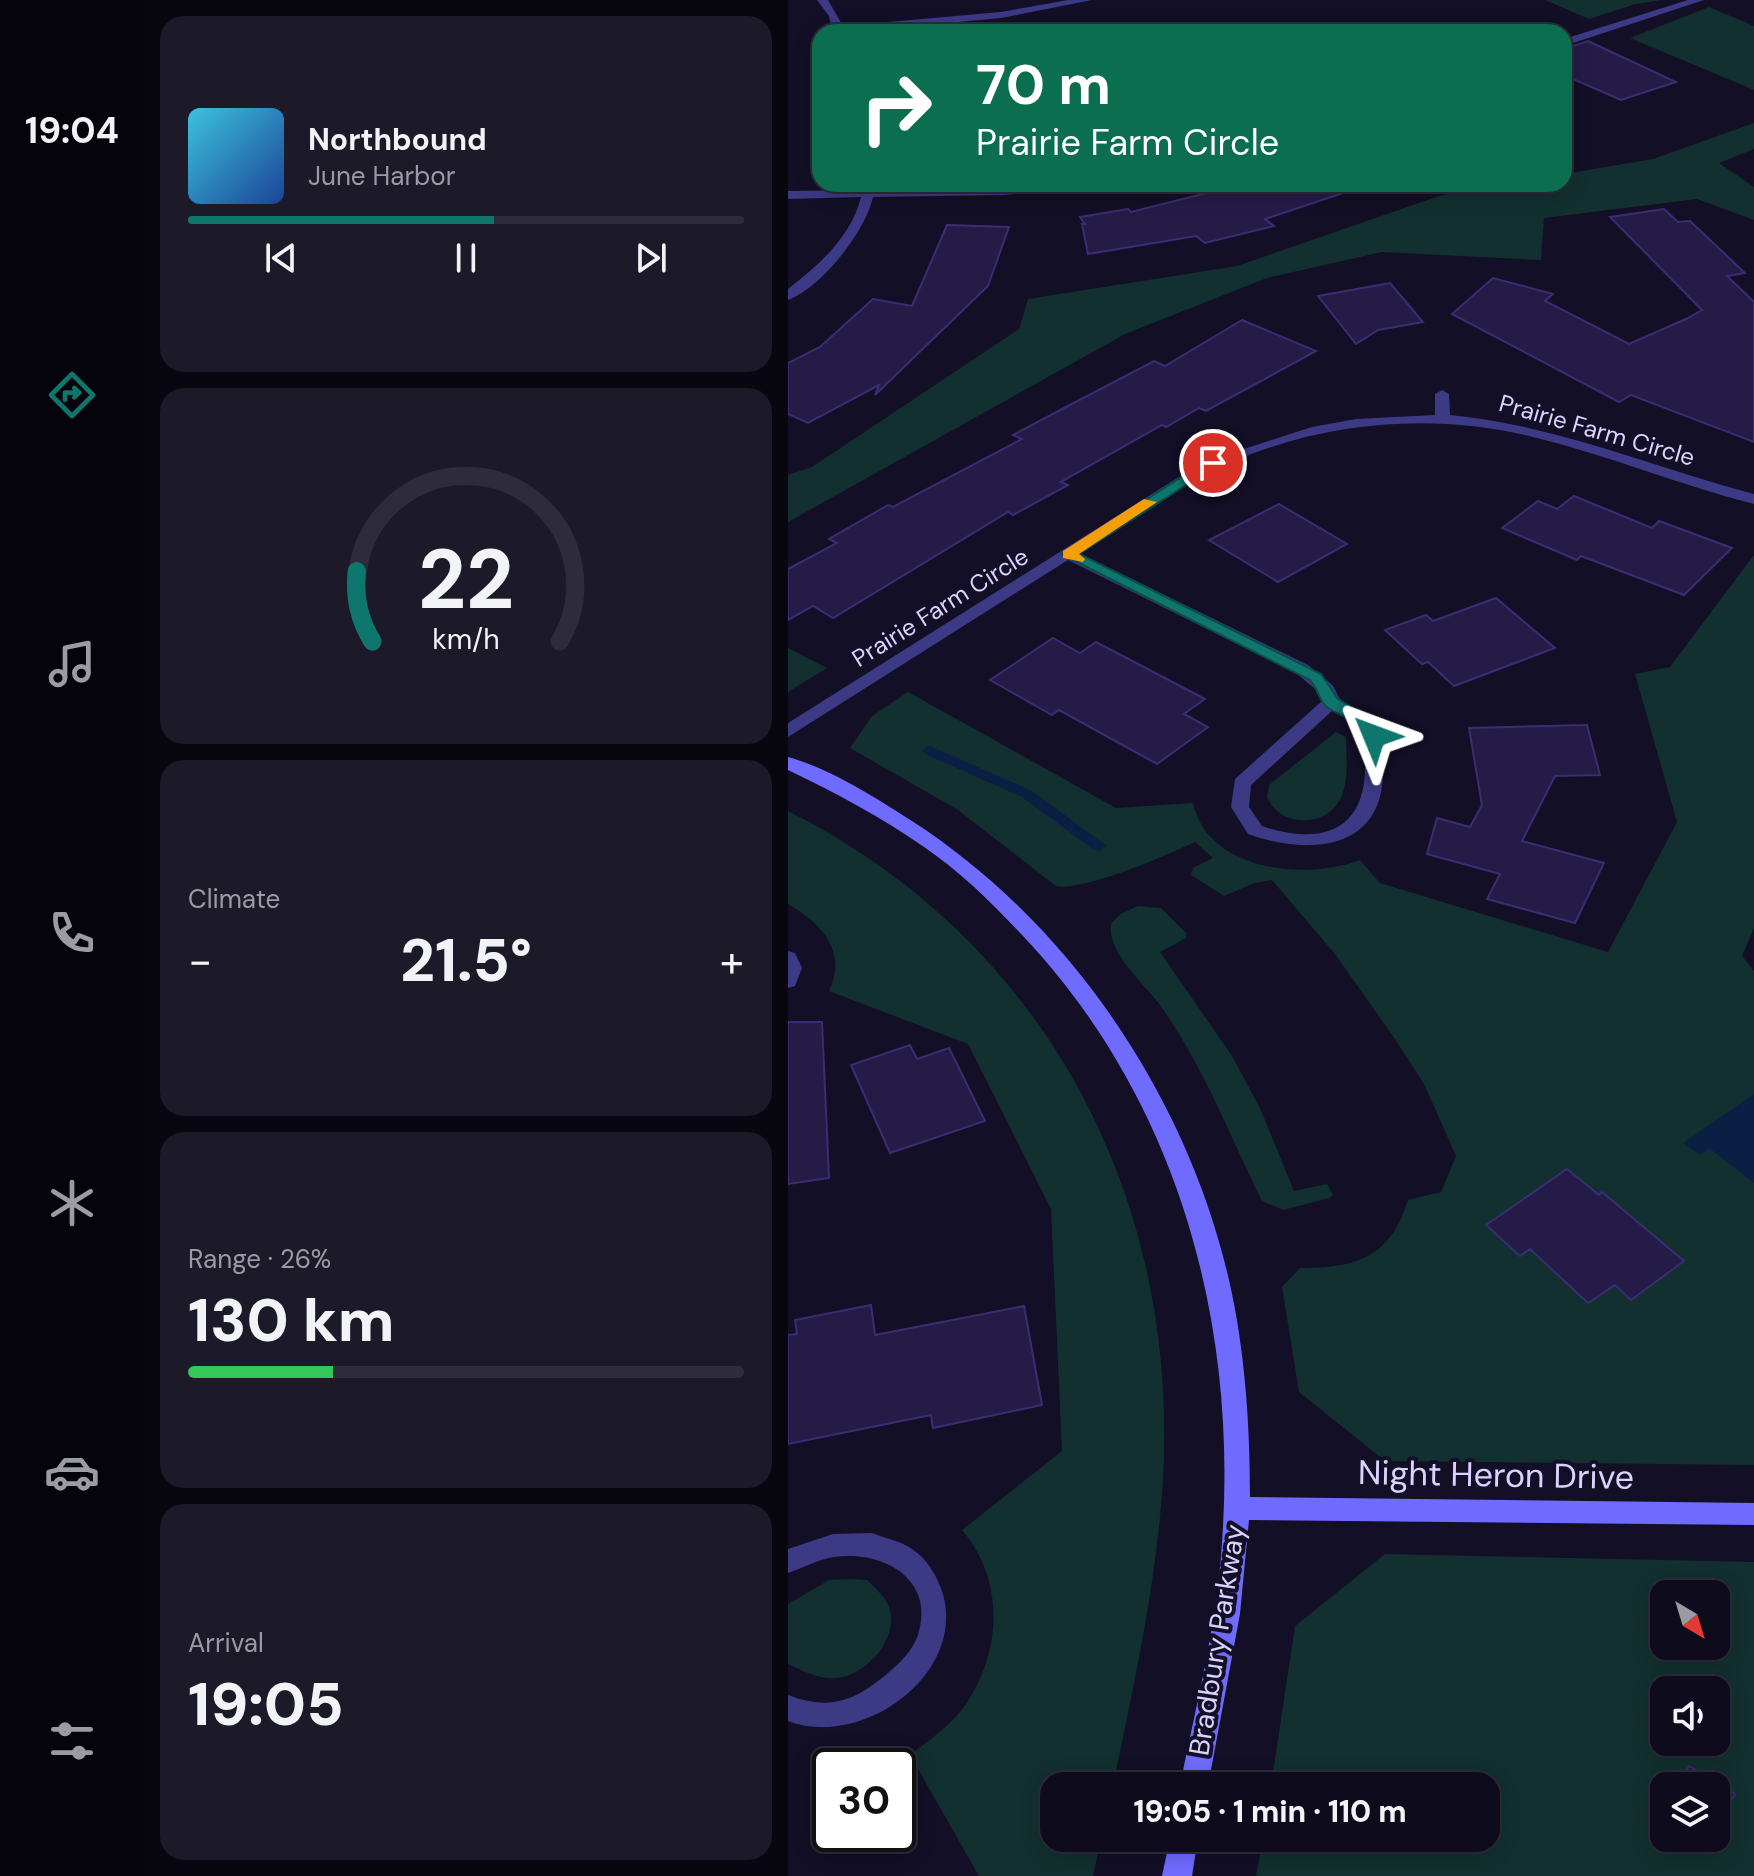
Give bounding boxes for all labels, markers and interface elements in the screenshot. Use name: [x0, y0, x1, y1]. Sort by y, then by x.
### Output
text: 70 m: [976, 48, 1111, 121]
icon: right: [844, 56, 948, 160]
text: 19:04: [25, 107, 119, 154]
text: Prairie Farm Circle: [976, 119, 1279, 166]
text: Northbound: [308, 120, 487, 159]
text: June Harbor: [308, 159, 455, 193]
icon: previous: [259, 236, 303, 280]
icon: pause: [444, 236, 488, 280]
icon: next: [629, 236, 673, 280]
icon: directions: [44, 367, 100, 423]
street label: Prairie Farm Circle: [1496, 387, 1698, 473]
pin: [1179, 429, 1247, 497]
icon: arrive: [1191, 441, 1235, 485]
text: 22: [418, 525, 514, 634]
street label: Prairie Farm Circle: [846, 540, 1034, 674]
text: km/h: [432, 621, 500, 658]
icon: music: [44, 636, 100, 692]
position arrow: [1332, 694, 1416, 778]
text: Climate: [188, 882, 280, 916]
icon: phone: [44, 905, 100, 961]
text: 21.5°: [400, 921, 532, 1000]
text: −: [188, 932, 212, 990]
text: +: [720, 932, 744, 990]
icon: climate: [44, 1175, 100, 1231]
text: Range · 26%: [188, 1242, 331, 1276]
text: 130 km: [188, 1281, 395, 1360]
icon: car: [44, 1444, 100, 1500]
street label: Night Heron Drive: [1358, 1450, 1634, 1500]
street label: Bradbury Parkway: [1180, 1522, 1254, 1758]
north arrow: [1650, 1580, 1730, 1660]
map controls: [1650, 1580, 1730, 1852]
text: Arrival: [188, 1626, 264, 1660]
text: 19:05: [188, 1665, 344, 1744]
button: sound: [1650, 1676, 1730, 1756]
icon: filters: [44, 1713, 100, 1769]
speed limit sign: 30: [812, 1748, 916, 1852]
button: layers: [1650, 1772, 1730, 1852]
text: 19:05 · 1 min · 110 m: [1133, 1792, 1407, 1831]

